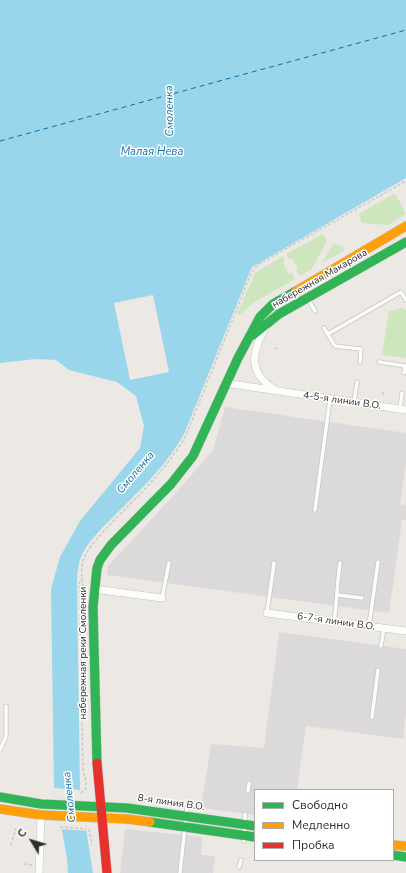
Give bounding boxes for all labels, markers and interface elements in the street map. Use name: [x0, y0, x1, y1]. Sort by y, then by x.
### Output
water label: Смоленка: [163, 85, 177, 137]
water label: Малая Нева: [121, 145, 183, 159]
street label: набережная Макарова: [270, 247, 370, 311]
street label: 4-5-я линии В.О.: [302, 390, 382, 412]
water label: Смоленка: [114, 449, 158, 497]
street label: набережная реки Смоленки: [78, 587, 90, 719]
street label: 6-7-я линии В.О.: [296, 611, 376, 633]
water label: Смоленка: [61, 771, 79, 823]
legend: [254, 789, 394, 861]
street label: 8-я линия В.О.: [137, 792, 205, 814]
text: Свободно: [292, 797, 348, 813]
text: Медленно: [292, 817, 350, 833]
north arrow: [12, 821, 52, 861]
text: С: [14, 826, 30, 841]
text: Пробка: [292, 837, 335, 853]

